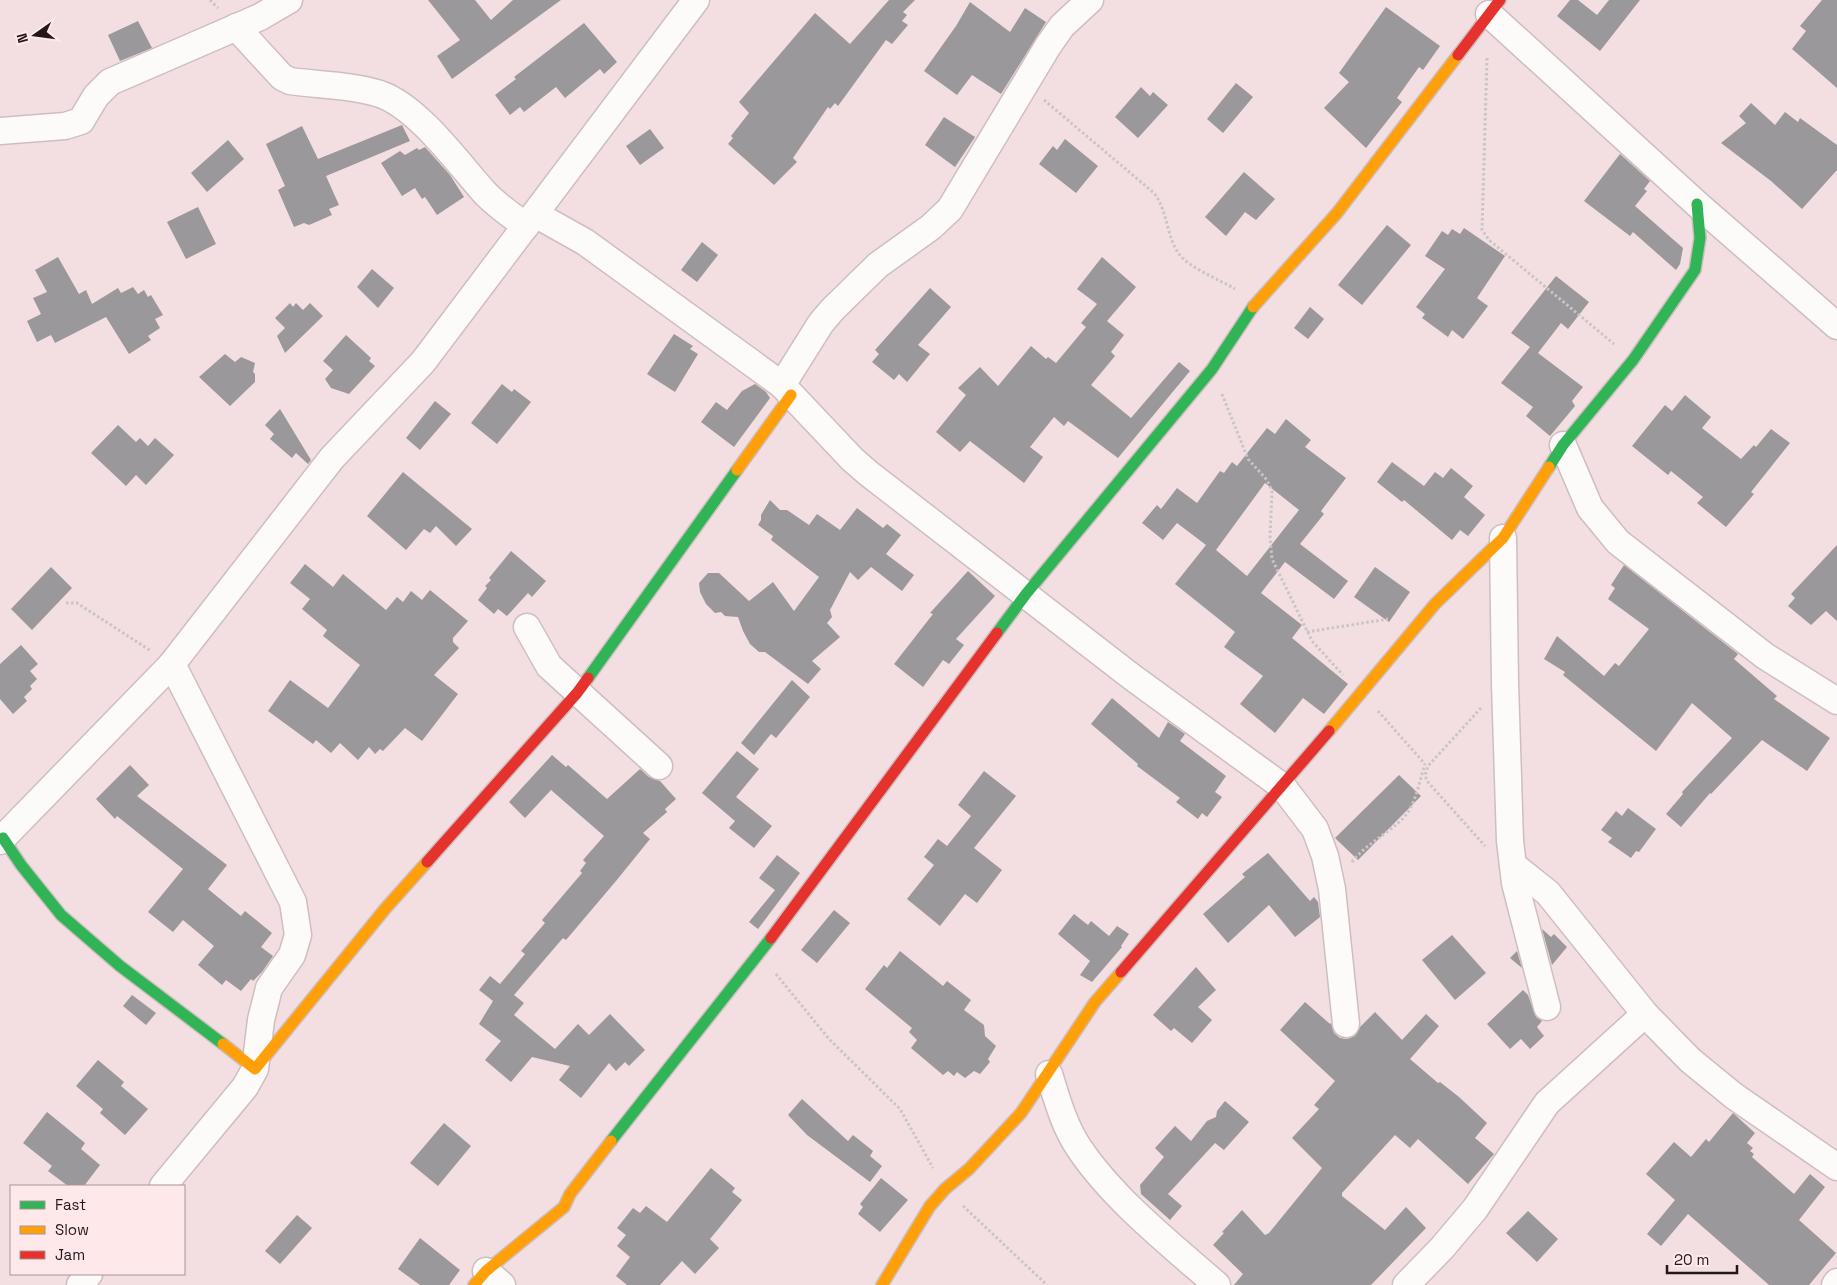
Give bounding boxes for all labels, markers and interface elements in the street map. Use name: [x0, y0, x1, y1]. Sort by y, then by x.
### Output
north arrow: [10, 10, 60, 60]
text: N: [13, 31, 32, 45]
legend: [10, 1185, 185, 1275]
text: Fast: [55, 1195, 86, 1214]
text: Slow: [55, 1220, 89, 1239]
scale bar: [1667, 1242, 1737, 1274]
text: Jam: [55, 1245, 85, 1264]
text: 20 m: [1674, 1250, 1709, 1269]

